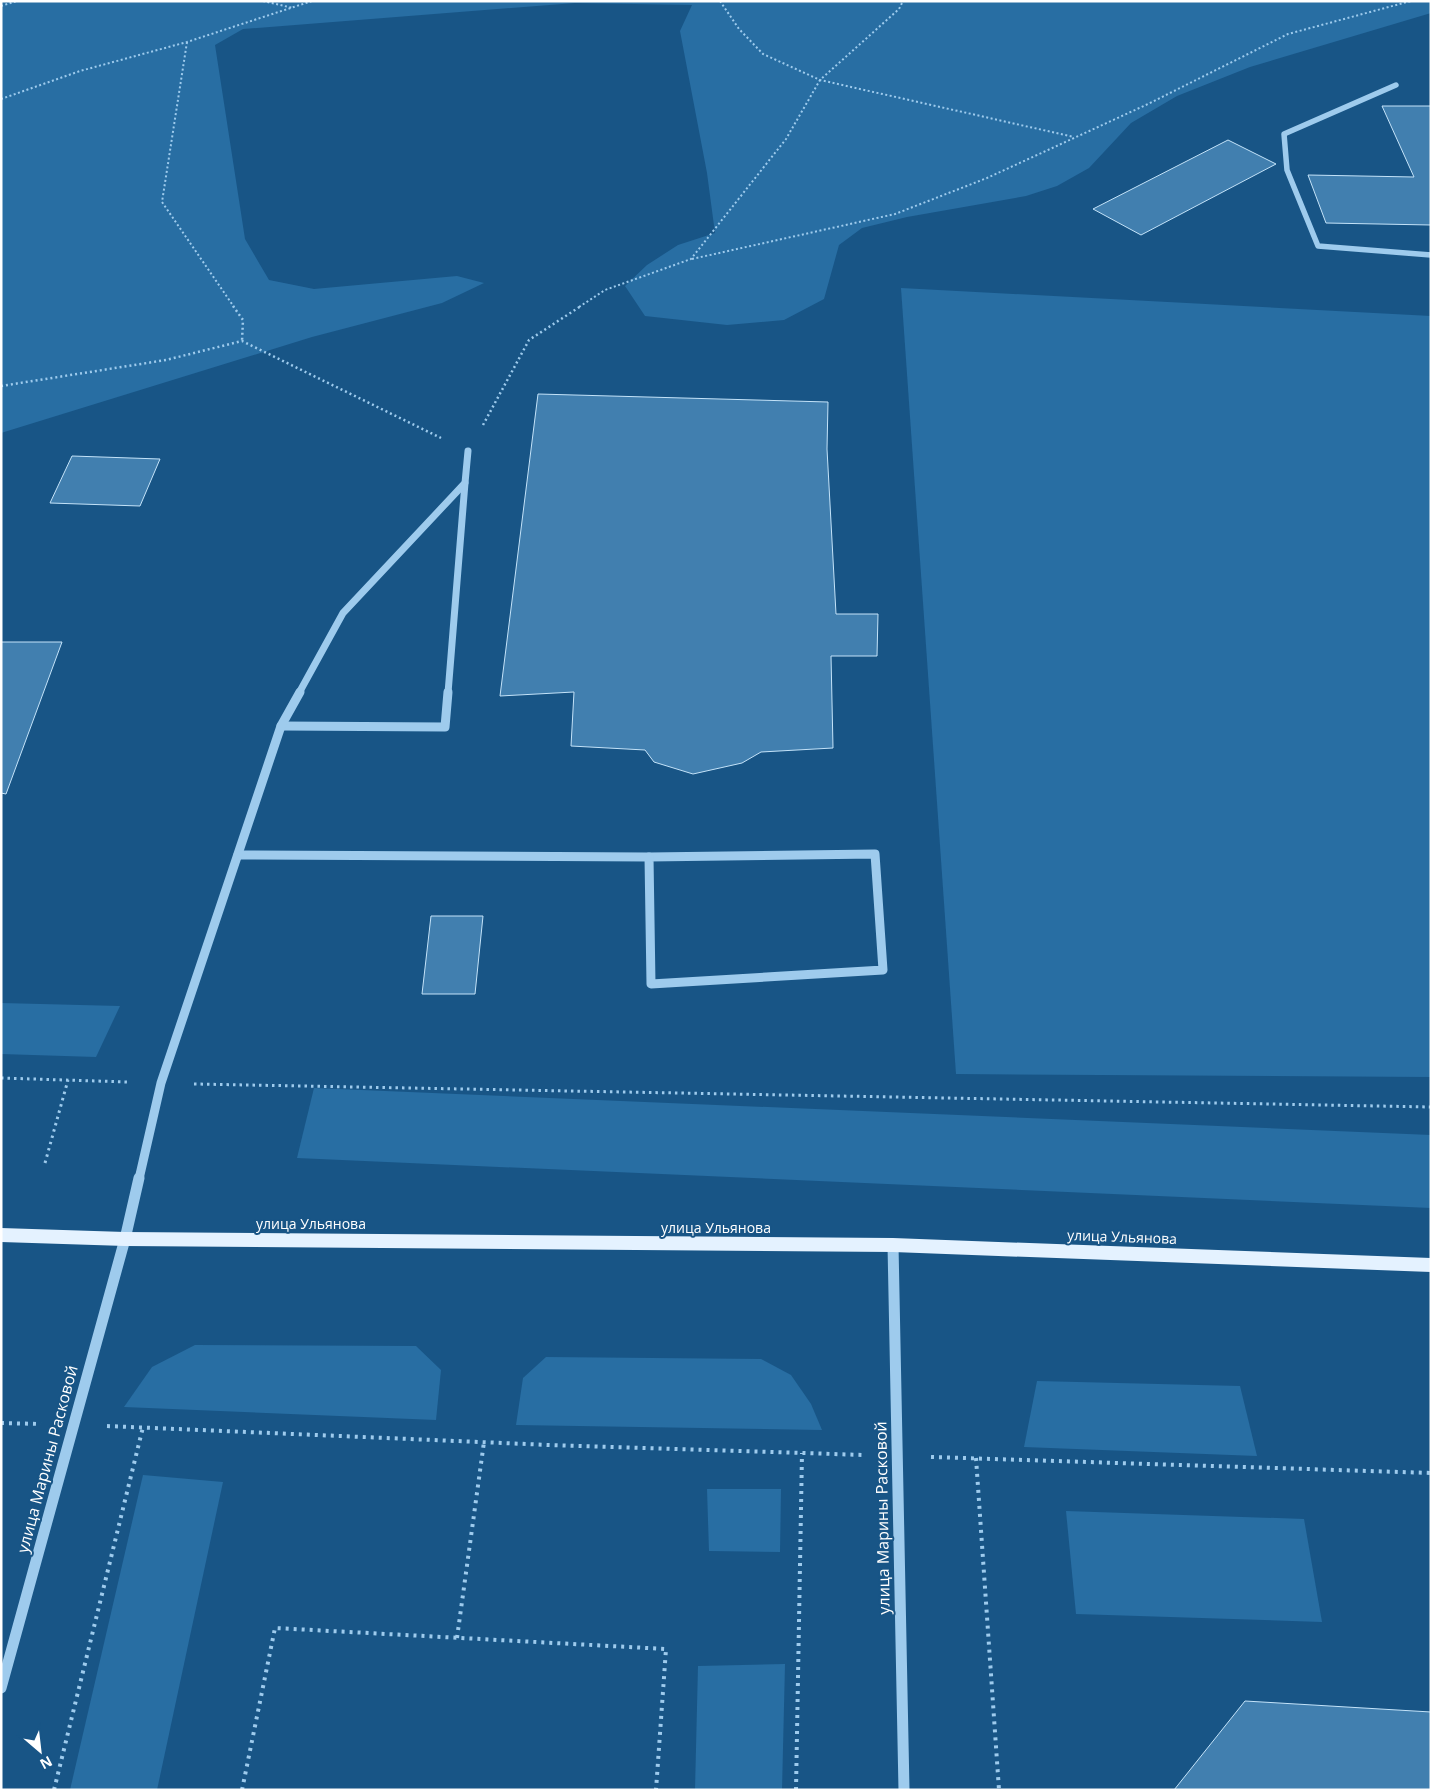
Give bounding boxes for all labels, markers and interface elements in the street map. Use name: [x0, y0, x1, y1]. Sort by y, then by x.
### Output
street label: улица Ульянова: [256, 1214, 366, 1233]
street label: улица Ульянова: [661, 1218, 771, 1237]
street label: улица Ульянова: [1067, 1225, 1177, 1248]
street label: улица Марины Расковой: [11, 1363, 83, 1555]
street label: улица Марины Расковой: [869, 1421, 895, 1615]
north arrow: [15, 1726, 65, 1776]
text: N: [37, 1752, 56, 1774]

